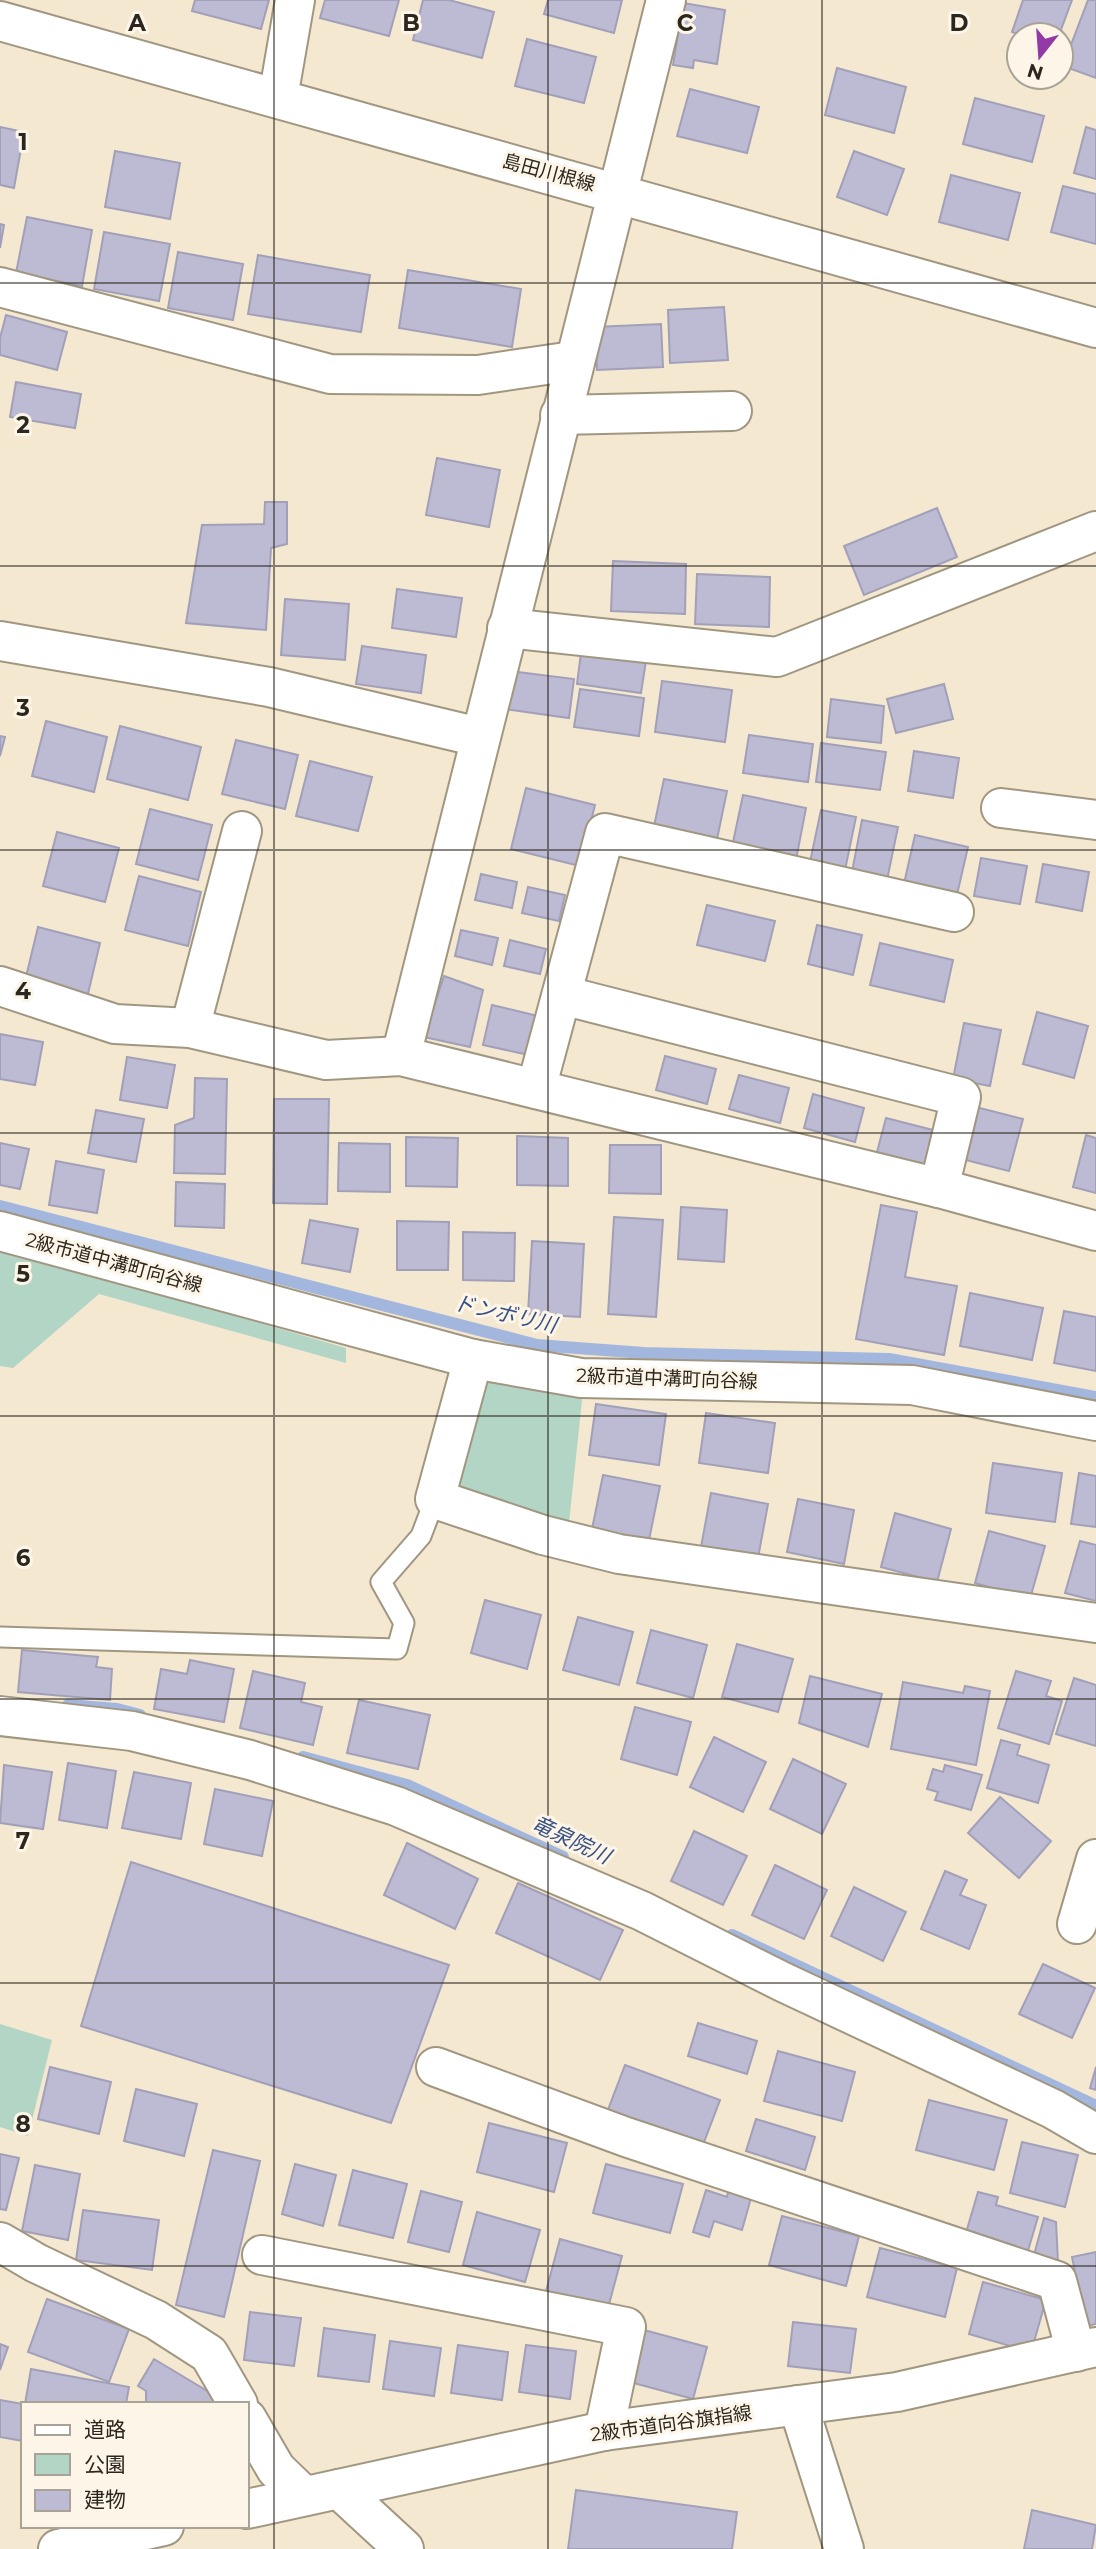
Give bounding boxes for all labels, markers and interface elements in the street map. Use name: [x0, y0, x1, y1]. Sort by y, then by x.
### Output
text: A: [127, 9, 146, 37]
text: B: [402, 9, 420, 37]
text: C: [677, 9, 694, 37]
text: D: [950, 9, 969, 37]
north arrow: [1005, 21, 1075, 91]
text: N: [1024, 59, 1046, 85]
text: 1: [18, 128, 28, 156]
street label: 島田川根線: [500, 149, 598, 196]
text: 2: [16, 411, 30, 439]
text: 3: [15, 694, 30, 722]
text: 4: [15, 977, 31, 1005]
street label: 2級市道中溝町向谷線: [23, 1228, 205, 1297]
text: 5: [16, 1260, 30, 1288]
water label: ドンボリ川: [451, 1290, 561, 1338]
street label: 2級市道中溝町向谷線: [576, 1364, 758, 1393]
text: 6: [16, 1544, 31, 1572]
water label: 竜泉院川: [528, 1810, 616, 1869]
text: 7: [16, 1827, 30, 1855]
text: 8: [15, 2110, 31, 2138]
street label: 2級市道向谷旗指線: [589, 2401, 753, 2446]
legend: [21, 2402, 248, 2528]
text: 道路: [84, 2417, 126, 2442]
text: 公園: [84, 2452, 126, 2477]
text: 建物: [84, 2487, 126, 2512]

